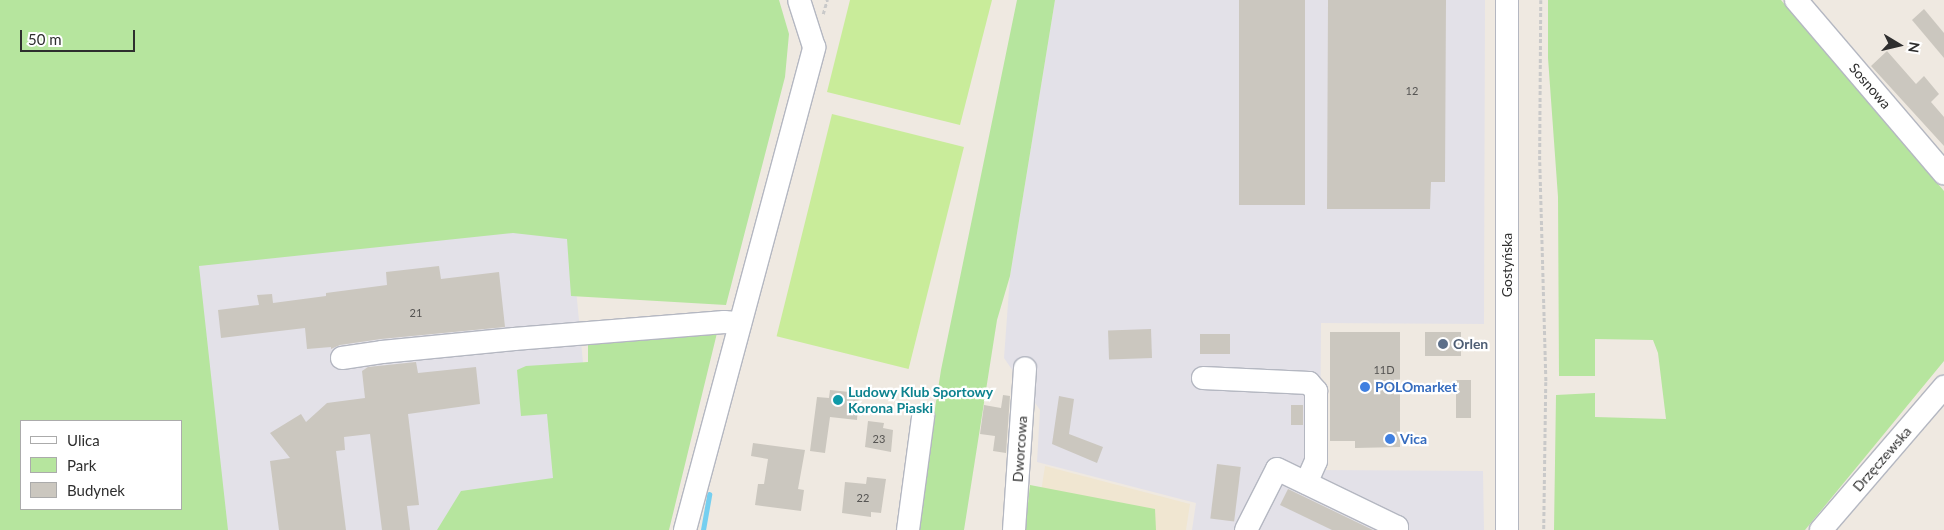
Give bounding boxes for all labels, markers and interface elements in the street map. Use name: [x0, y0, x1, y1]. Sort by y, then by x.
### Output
scale bar: [22, 20, 138, 52]
north arrow: [1874, 20, 1924, 70]
text: 50 m: [28, 30, 62, 48]
text: N: [1905, 41, 1924, 54]
street label: Sosnowa: [1846, 60, 1894, 112]
house number: 12: [1406, 84, 1418, 98]
street label: Gostyńska: [1499, 233, 1515, 297]
house number: 21: [410, 306, 422, 320]
place label: Orlen: [1453, 336, 1488, 352]
marker: Orlen: [1437, 338, 1449, 350]
house number: 11D: [1373, 363, 1395, 377]
place label: POLOmarket: [1375, 379, 1457, 395]
marker: POLOmarket: [1359, 381, 1371, 393]
place label: Ludowy Klub Sportowy Korona Piaski: [848, 384, 994, 417]
marker: Ludowy Klub Sportowy Korona Piaski: [832, 394, 844, 406]
street label: Dworcowa: [1009, 415, 1031, 483]
legend: [20, 420, 182, 510]
street label: Drzęczewska: [1849, 423, 1915, 495]
text: Ulica: [67, 431, 100, 449]
place label: Vica: [1400, 431, 1427, 447]
house number: 23: [873, 432, 885, 446]
marker: Vica: [1384, 433, 1396, 445]
text: Park: [67, 456, 96, 474]
text: Budynek: [67, 481, 125, 499]
house number: 22: [857, 491, 869, 505]

